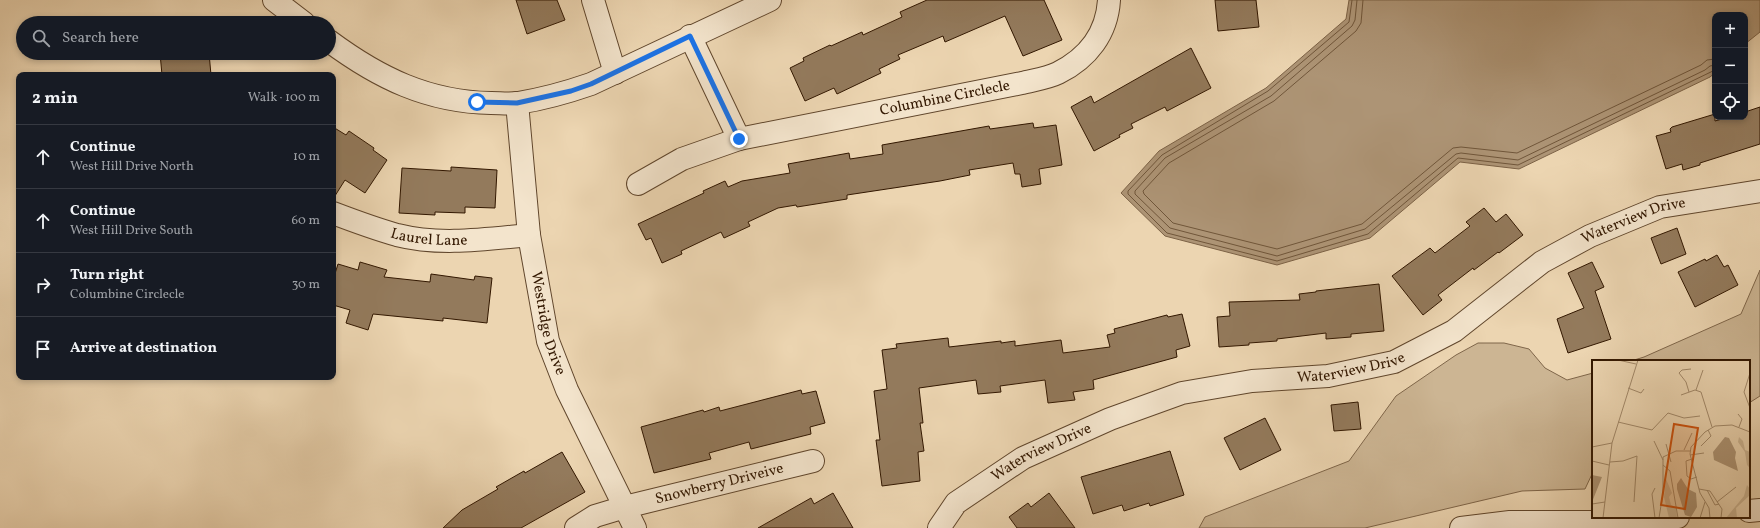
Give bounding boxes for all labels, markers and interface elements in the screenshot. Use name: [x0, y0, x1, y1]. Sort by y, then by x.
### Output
map controls: [1712, 12, 1748, 120]
button: +: [1712, 12, 1748, 48]
search box: [16, 16, 336, 60]
icon: search: [30, 27, 52, 49]
text: Search here: [62, 28, 139, 49]
button: −: [1712, 48, 1748, 84]
street label: Columbine Circlecle: [878, 75, 1012, 121]
button: locate: [1712, 84, 1748, 120]
text: 2 min: [32, 87, 78, 110]
text: Walk · 100 m: [248, 89, 320, 107]
route start: [468, 93, 486, 111]
route end: [730, 130, 748, 148]
text: Continue: [70, 137, 135, 158]
icon: ahead: [32, 146, 54, 168]
text: 10 m: [293, 148, 320, 166]
text: West Hill Drive North: [70, 158, 194, 176]
street label: Waterview Drive: [1578, 193, 1687, 249]
text: Continue: [70, 201, 135, 222]
icon: ahead: [32, 210, 54, 232]
text: 60 m: [292, 212, 320, 230]
text: West Hill Drive South: [70, 222, 193, 240]
street label: Laurel Lane: [388, 223, 468, 251]
text: Turn right: [70, 265, 144, 286]
street label: Westridge Drive: [525, 270, 571, 378]
icon: right: [32, 274, 54, 296]
text: 30 m: [292, 276, 320, 294]
text: Columbine Circlecle: [70, 286, 184, 304]
icon: arrive: [32, 338, 54, 360]
text: Arrive at destination: [70, 338, 217, 359]
street label: Waterview Drive: [1296, 347, 1409, 389]
inset map: [1592, 360, 1750, 518]
street label: Waterview Drive: [987, 418, 1095, 487]
street label: Snowberry Driveive: [653, 458, 786, 510]

